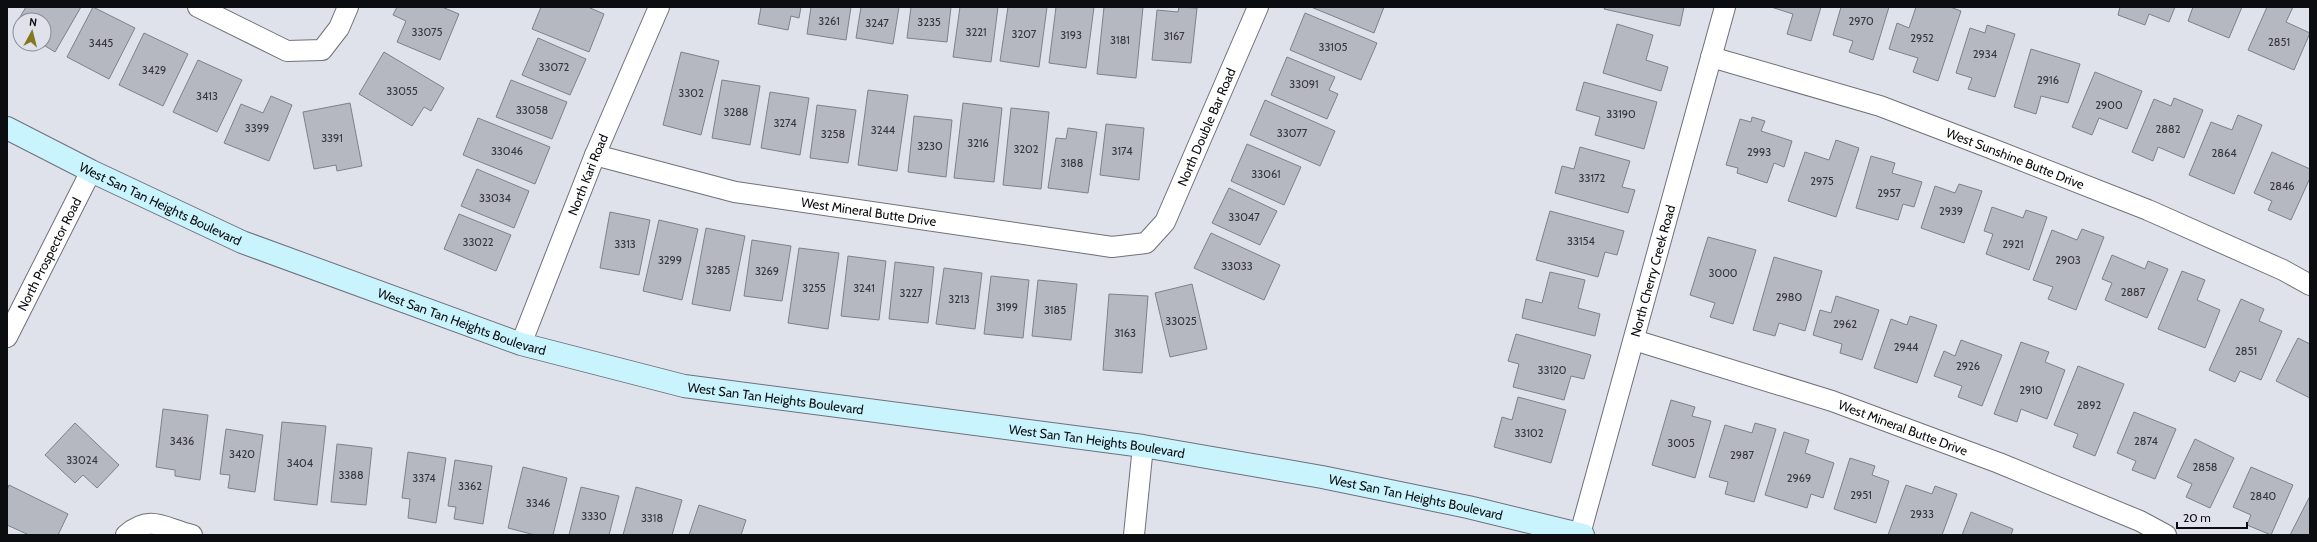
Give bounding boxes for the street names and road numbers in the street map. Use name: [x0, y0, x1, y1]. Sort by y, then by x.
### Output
street label: North Double Bar Road: [1174, 65, 1239, 188]
street label: West Sunshine Butte Drive: [1944, 124, 2087, 192]
street label: North Kari Road: [564, 131, 611, 218]
street label: West San Tan Heights Boulevard: [77, 158, 244, 249]
street label: West Mineral Butte Drive: [800, 194, 938, 229]
street label: North Prospector Road: [14, 195, 84, 313]
street label: North Cherry Creek Road: [1627, 203, 1678, 339]
street label: West San Tan Heights Boulevard: [375, 284, 548, 358]
street label: West San Tan Heights Boulevard: [687, 379, 865, 417]
street label: West Mineral Butte Drive: [1836, 396, 1970, 459]
street label: West San Tan Heights Boulevard: [1008, 421, 1186, 461]
street label: West San Tan Heights Boulevard: [1327, 471, 1504, 523]

